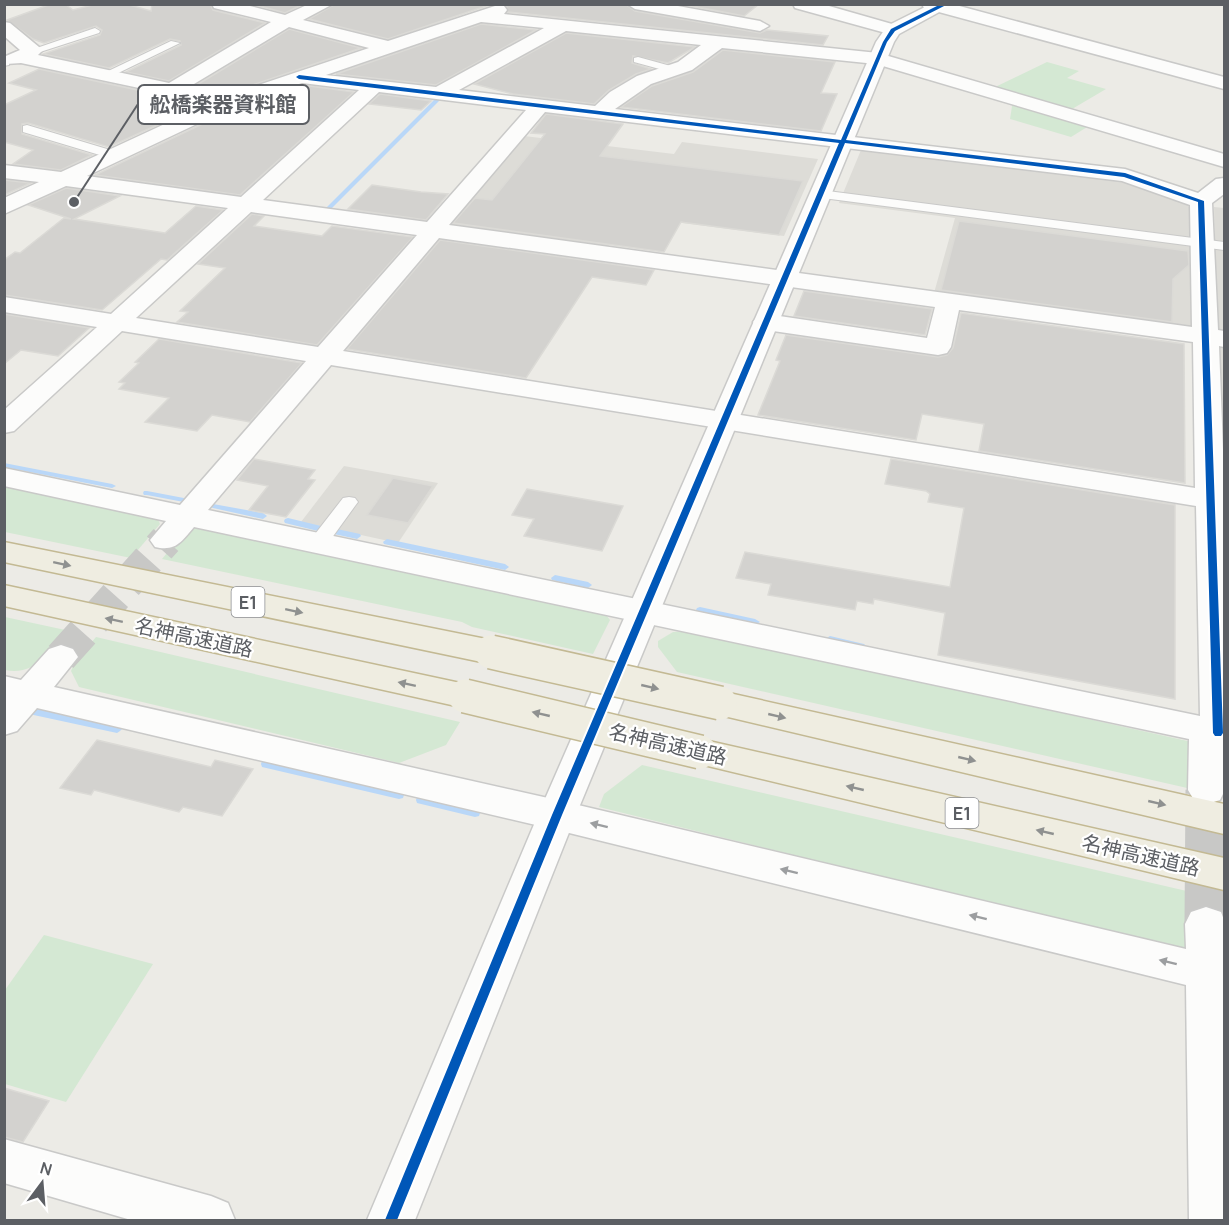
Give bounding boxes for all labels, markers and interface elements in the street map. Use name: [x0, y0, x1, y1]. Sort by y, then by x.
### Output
callout: 舩橋楽器資料館: [138, 85, 309, 124]
text: 舩橋楽器資料館: [150, 90, 297, 118]
one-way arrow: [53, 560, 72, 569]
road number: E1: [232, 587, 264, 617]
one-way arrow: [285, 607, 304, 616]
street label: 名神高速道路: [133, 611, 255, 663]
one-way arrow: [105, 614, 124, 624]
one-way arrow: [398, 679, 417, 688]
one-way arrow: [641, 683, 660, 692]
one-way arrow: [532, 709, 550, 719]
one-way arrow: [767, 711, 786, 721]
street label: 名神高速道路: [607, 717, 729, 771]
one-way arrow: [957, 755, 976, 765]
one-way arrow: [846, 782, 864, 792]
road number: E1: [946, 798, 978, 828]
one-way arrow: [1148, 799, 1167, 808]
one-way arrow: [590, 820, 608, 830]
one-way arrow: [1035, 827, 1054, 836]
street label: 名神高速道路: [1080, 828, 1202, 882]
one-way arrow: [779, 865, 798, 875]
one-way arrow: [969, 911, 987, 921]
one-way arrow: [1158, 957, 1177, 967]
north arrow: [12, 1153, 72, 1213]
text: N: [38, 1156, 55, 1181]

